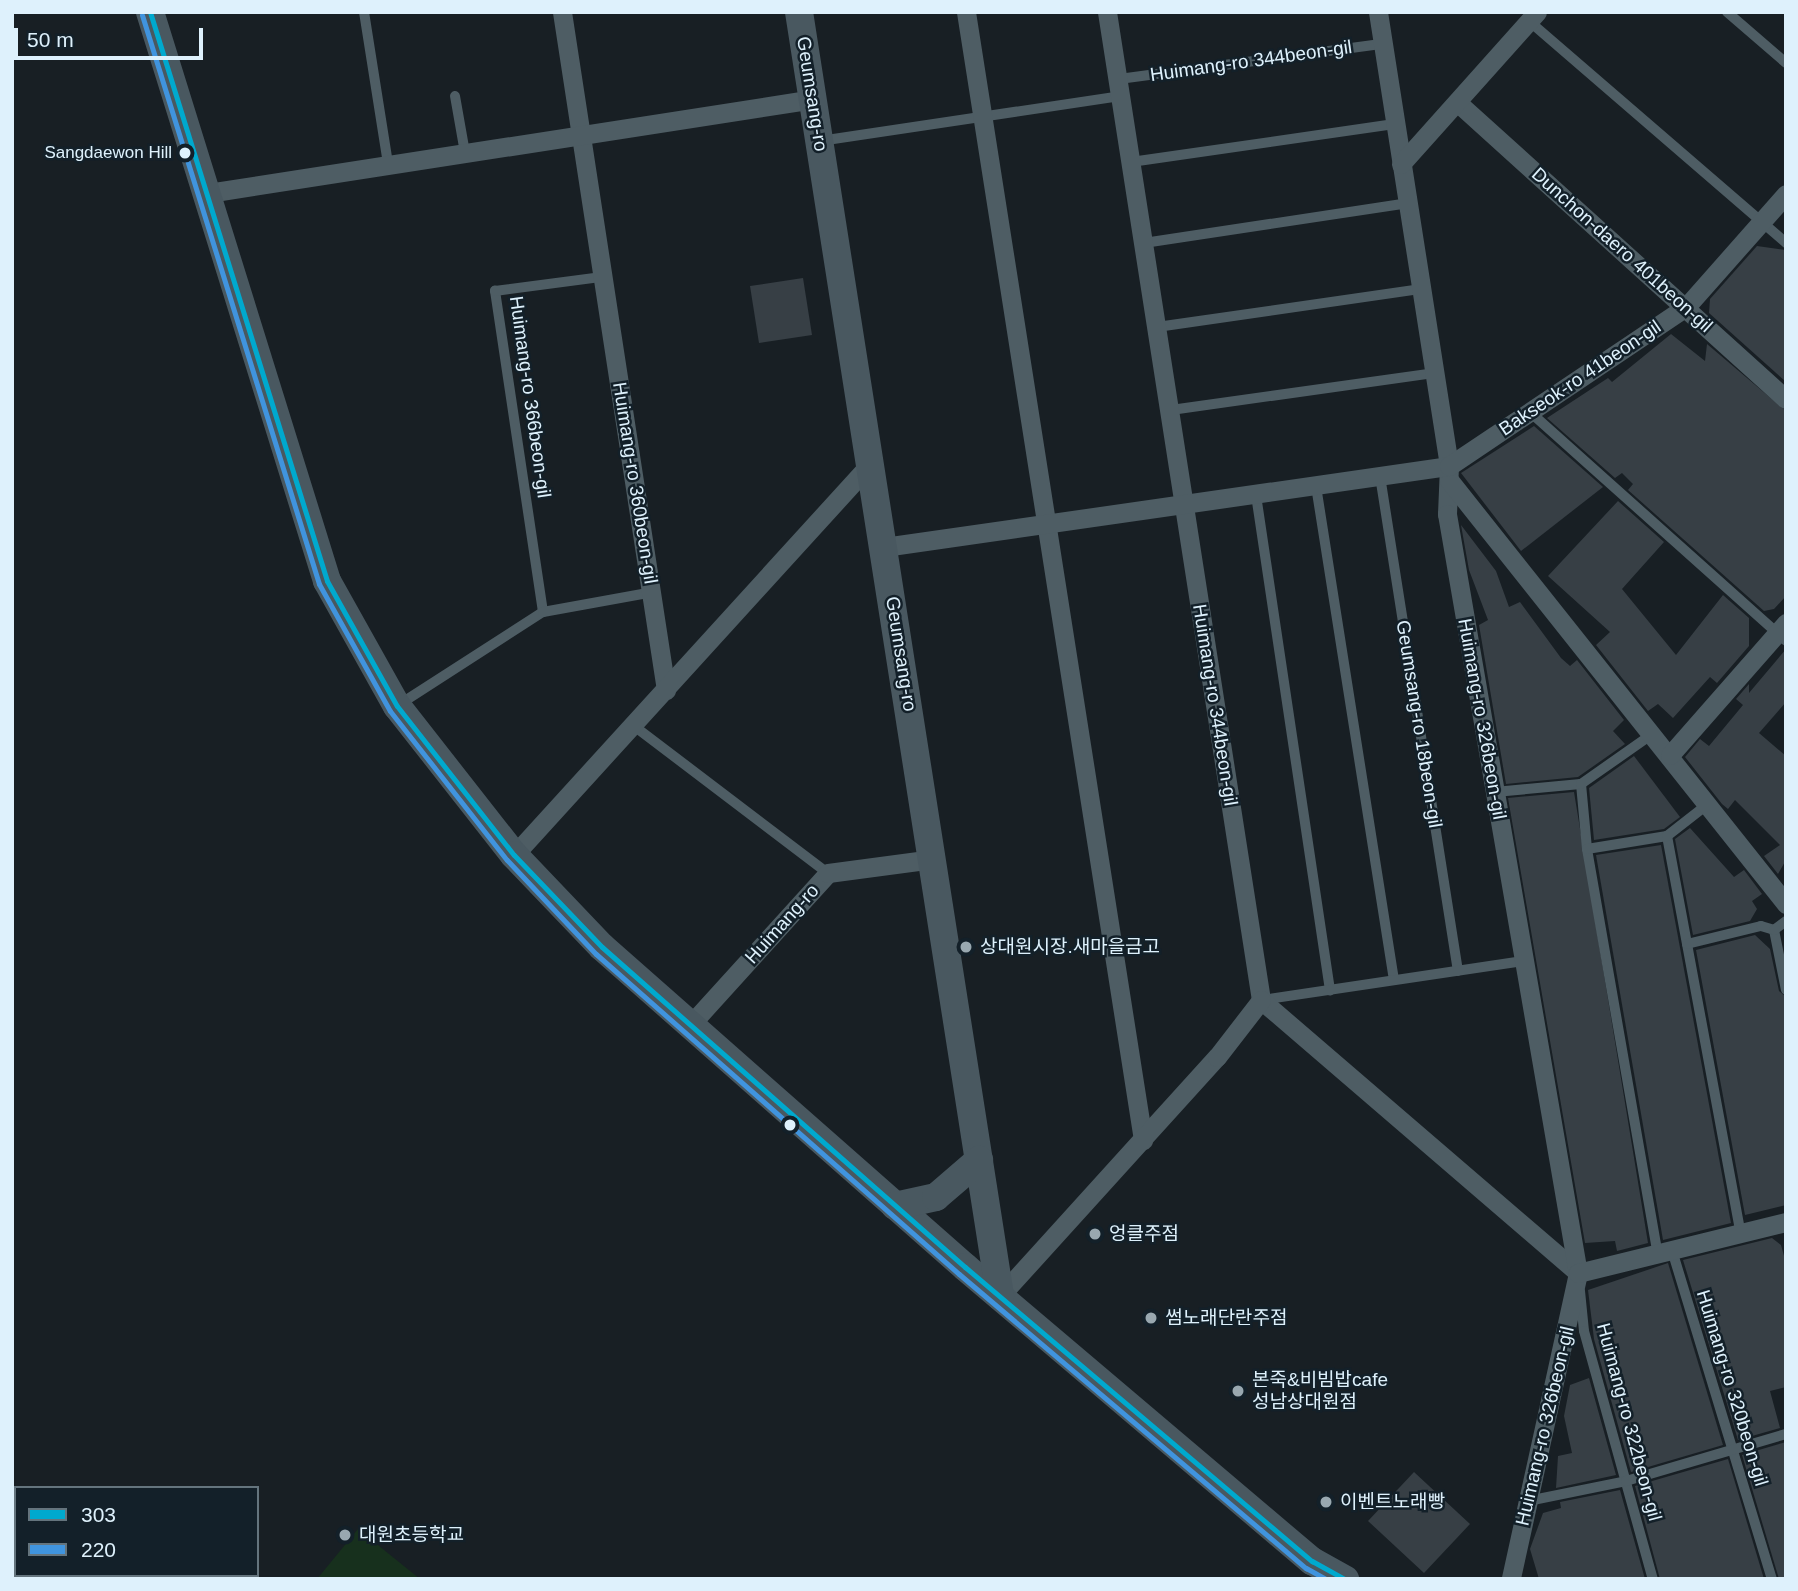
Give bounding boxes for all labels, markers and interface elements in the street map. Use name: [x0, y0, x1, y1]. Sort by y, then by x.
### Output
scale bar: [18, 14, 206, 58]
text: 50 m: [27, 28, 74, 51]
street label: Geumsang-ro: [792, 35, 832, 153]
street label: Huimang-ro 344beon-gil: [1148, 36, 1354, 86]
place label: Sangdaewon Hill: [44, 143, 172, 163]
marker: Sangdaewon Hill: [178, 146, 192, 160]
street label: Dunchon-daero 401beon-gil: [1527, 163, 1717, 337]
street label: Huimang-ro 366beon-gil: [505, 294, 555, 500]
street label: Bakseok-ro 41beon-gil: [1495, 315, 1665, 441]
street label: Huimang-ro 360beon-gil: [608, 381, 662, 585]
street label: Geumsang-ro: [881, 595, 921, 713]
street label: Huimang-ro 344beon-gil: [1188, 603, 1242, 807]
street label: Huimang-ro 326beon-gil: [1453, 617, 1511, 821]
street label: Geumsang-ro 18beon-gil: [1391, 618, 1447, 830]
street label: Huimang-ro: [740, 879, 824, 969]
place label: 상대원시장.새마을금고: [980, 936, 1160, 958]
marker: 상대원시장.새마을금고: [958, 939, 974, 955]
unlabelled marker: [783, 1118, 797, 1132]
place label: 엉클주점: [1109, 1223, 1179, 1245]
marker: 엉클주점: [1087, 1226, 1103, 1242]
street label: Huimang-ro 320beon-gil: [1691, 1287, 1773, 1489]
place label: 썸노래단란주점: [1165, 1307, 1287, 1329]
marker: 썸노래단란주점: [1143, 1310, 1159, 1326]
street label: Huimang-ro 322beon-gil: [1592, 1321, 1666, 1523]
street label: Huimang-ro 326beon-gil: [1511, 1324, 1579, 1528]
place label: 본죽&비빔밥cafe 성남상대원점: [1252, 1369, 1388, 1413]
marker: 본죽&비빔밥cafe 성남상대원점: [1230, 1383, 1246, 1399]
legend: [14, 1486, 259, 1577]
place label: 이벤트노래빵: [1340, 1491, 1445, 1513]
marker: 이벤트노래빵: [1318, 1494, 1334, 1510]
text: 303: [81, 1503, 116, 1526]
place label: 대원초등학교: [359, 1524, 464, 1546]
marker: 대원초등학교: [337, 1527, 353, 1543]
text: 220: [81, 1538, 116, 1561]

